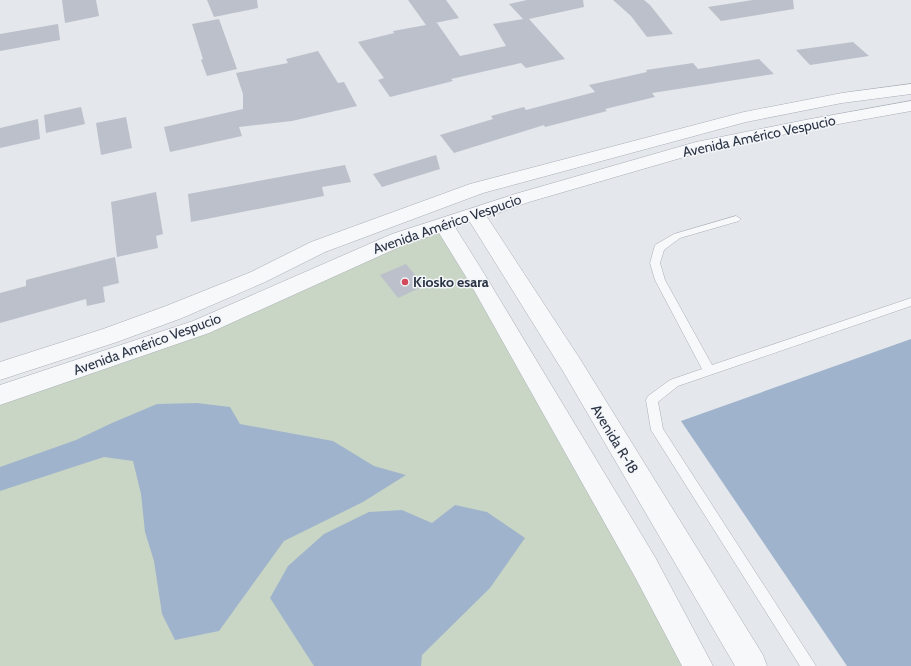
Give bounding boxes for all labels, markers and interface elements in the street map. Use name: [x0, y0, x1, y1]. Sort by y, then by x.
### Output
street label: Avenida Américo Vespucio: [681, 111, 837, 161]
street label: Avenida Américo Vespucio: [370, 190, 524, 258]
place label: Kiosko esara: [413, 273, 489, 291]
marker: Kiosko esara: [400, 277, 410, 287]
street label: Avenida Américo Vespucio: [71, 309, 224, 379]
street label: Avenida R-18: [587, 401, 643, 477]

